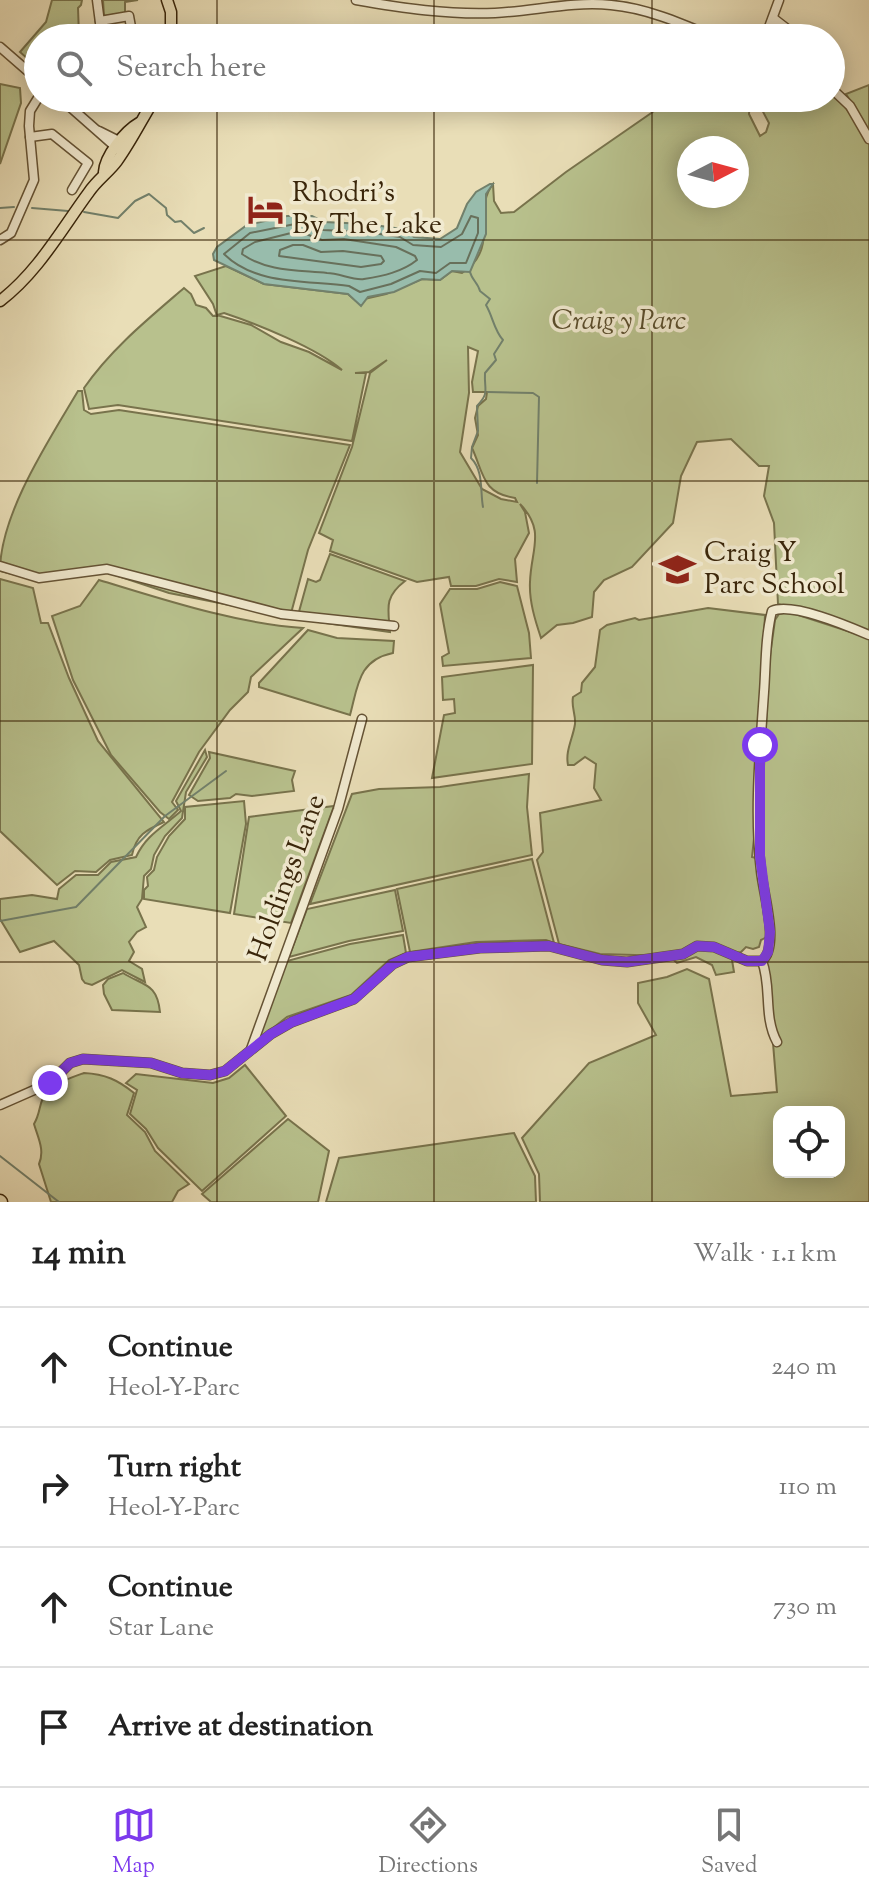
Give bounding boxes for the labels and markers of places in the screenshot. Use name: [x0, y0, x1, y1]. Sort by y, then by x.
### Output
place label: Rhodri's By The Lake: [292, 174, 442, 246]
hotel icon: Rhodri's By The Lake: [247, 191, 285, 229]
place label: Craig Y Parc School: [704, 534, 845, 606]
school or university icon: Craig Y Parc School: [659, 551, 697, 589]

